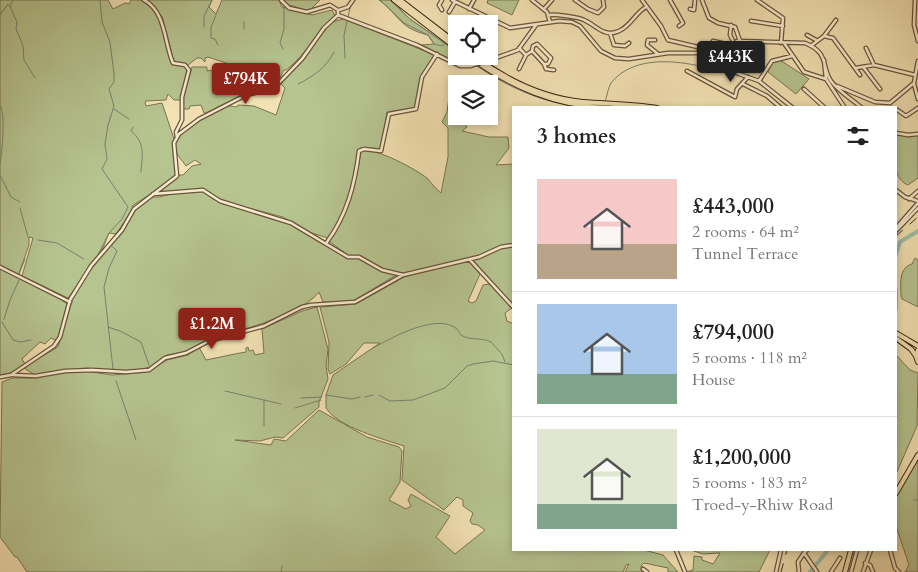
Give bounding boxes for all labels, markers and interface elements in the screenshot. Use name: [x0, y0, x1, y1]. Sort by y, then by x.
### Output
map controls: [448, 15, 498, 125]
button: locate: [448, 15, 498, 65]
pin: £443K: [696, 41, 766, 83]
text: £443K: [708, 46, 754, 68]
pin: £794K: [211, 62, 281, 105]
text: £794K: [223, 68, 269, 90]
button: layers: [448, 75, 498, 125]
text: 3 homes: [537, 122, 616, 151]
icon: filters: [844, 122, 872, 150]
text: £443,000: [692, 192, 774, 221]
icon: home: [577, 199, 637, 259]
text: 2 rooms · 64 m²: [692, 221, 799, 243]
text: Tunnel Terrace: [692, 243, 798, 265]
pin: £1.2M: [177, 308, 247, 350]
text: £1.2M: [189, 313, 235, 335]
text: £794,000: [692, 318, 774, 347]
icon: home: [577, 324, 637, 384]
text: 5 rooms · 118 m²: [692, 347, 807, 369]
text: House: [692, 369, 735, 391]
text: £1,200,000: [692, 443, 791, 472]
icon: home: [577, 449, 637, 509]
text: 5 rooms · 183 m²: [692, 472, 807, 494]
text: Troed-y-Rhiw Road: [692, 494, 833, 516]

